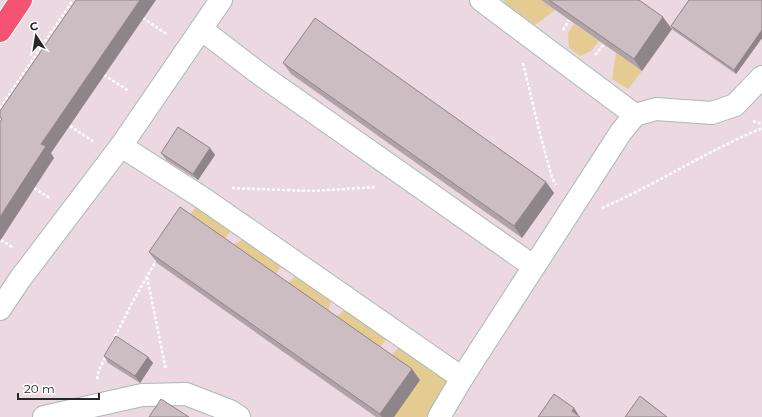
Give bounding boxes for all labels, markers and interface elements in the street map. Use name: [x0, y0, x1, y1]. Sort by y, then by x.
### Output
north arrow: [16, 16, 56, 56]
text: С: [29, 19, 39, 34]
scale bar: [18, 375, 99, 401]
text: 20 m: [24, 381, 55, 396]

